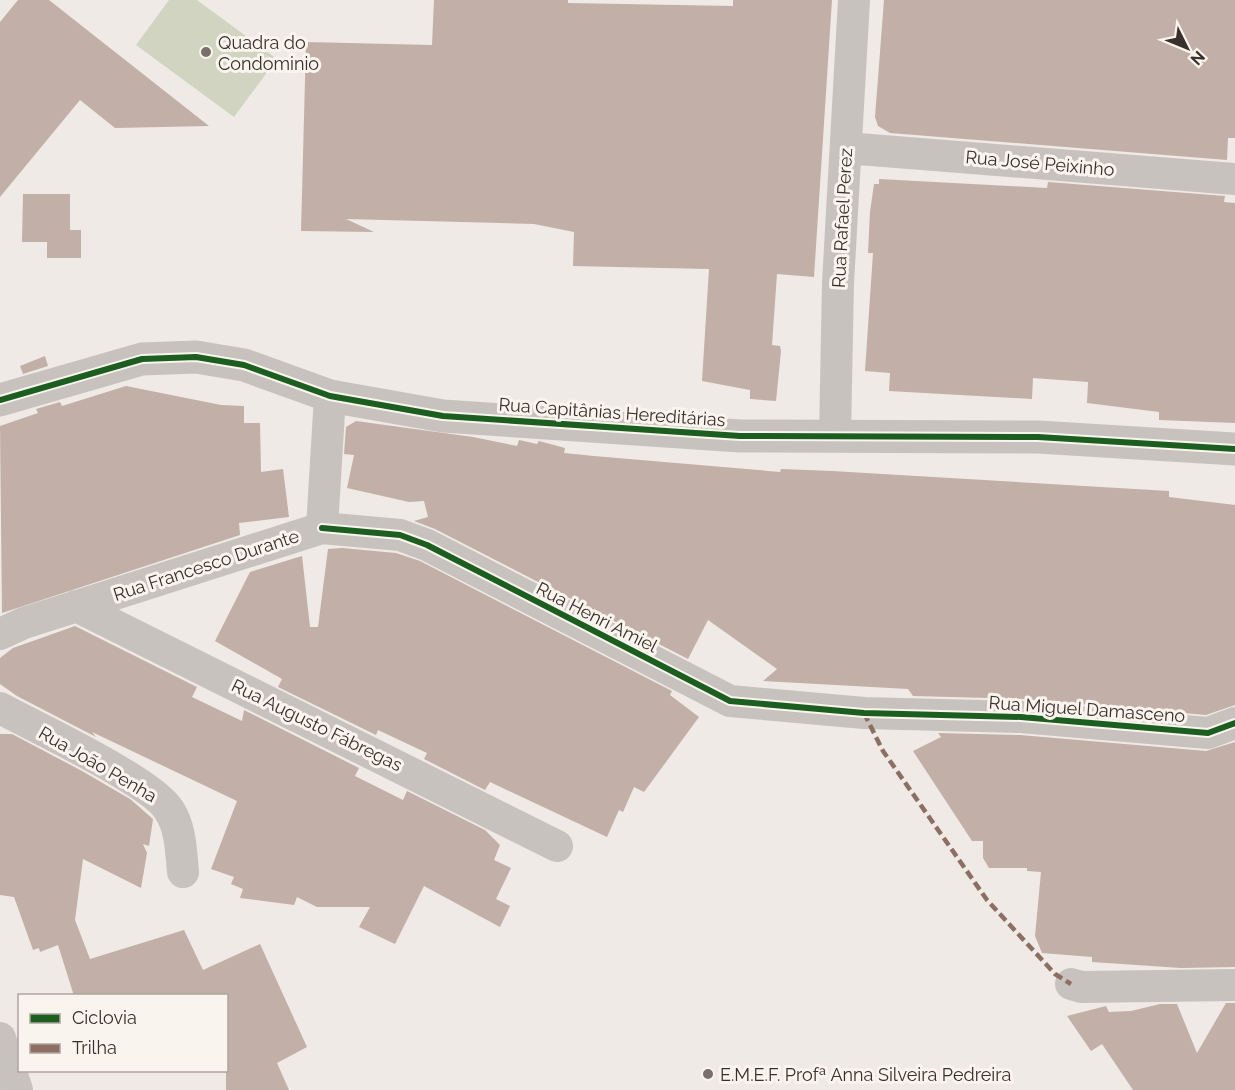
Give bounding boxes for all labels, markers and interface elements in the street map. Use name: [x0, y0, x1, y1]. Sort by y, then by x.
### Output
north arrow: [1157, 18, 1217, 78]
place label: Quadra do Condominio: [218, 32, 319, 74]
marker: Quadra do Condominio: [199, 45, 213, 59]
text: N: [1186, 47, 1209, 69]
street label: Rua José Peixinho: [965, 146, 1116, 180]
street label: Rua Rafael Perez: [828, 147, 856, 289]
street label: Rua Capitânias Hereditárias: [498, 394, 726, 430]
street label: Rua Francesco Durante: [111, 525, 302, 605]
street label: Rua Henri Amiel: [533, 577, 661, 657]
street label: Rua Augusto Fábregas: [228, 675, 406, 776]
street label: Rua Miguel Damasceno: [988, 692, 1186, 726]
street label: Rua João Penha: [35, 722, 161, 806]
legend: [18, 994, 228, 1072]
text: Ciclovia: [72, 1007, 137, 1028]
text: Trilha: [72, 1037, 117, 1058]
place label: E.M.E.F. Profª Anna Silveira Pedreira: [720, 1064, 1011, 1085]
marker: E.M.E.F. Profª Anna Silveira Pedreira: [701, 1067, 715, 1081]

